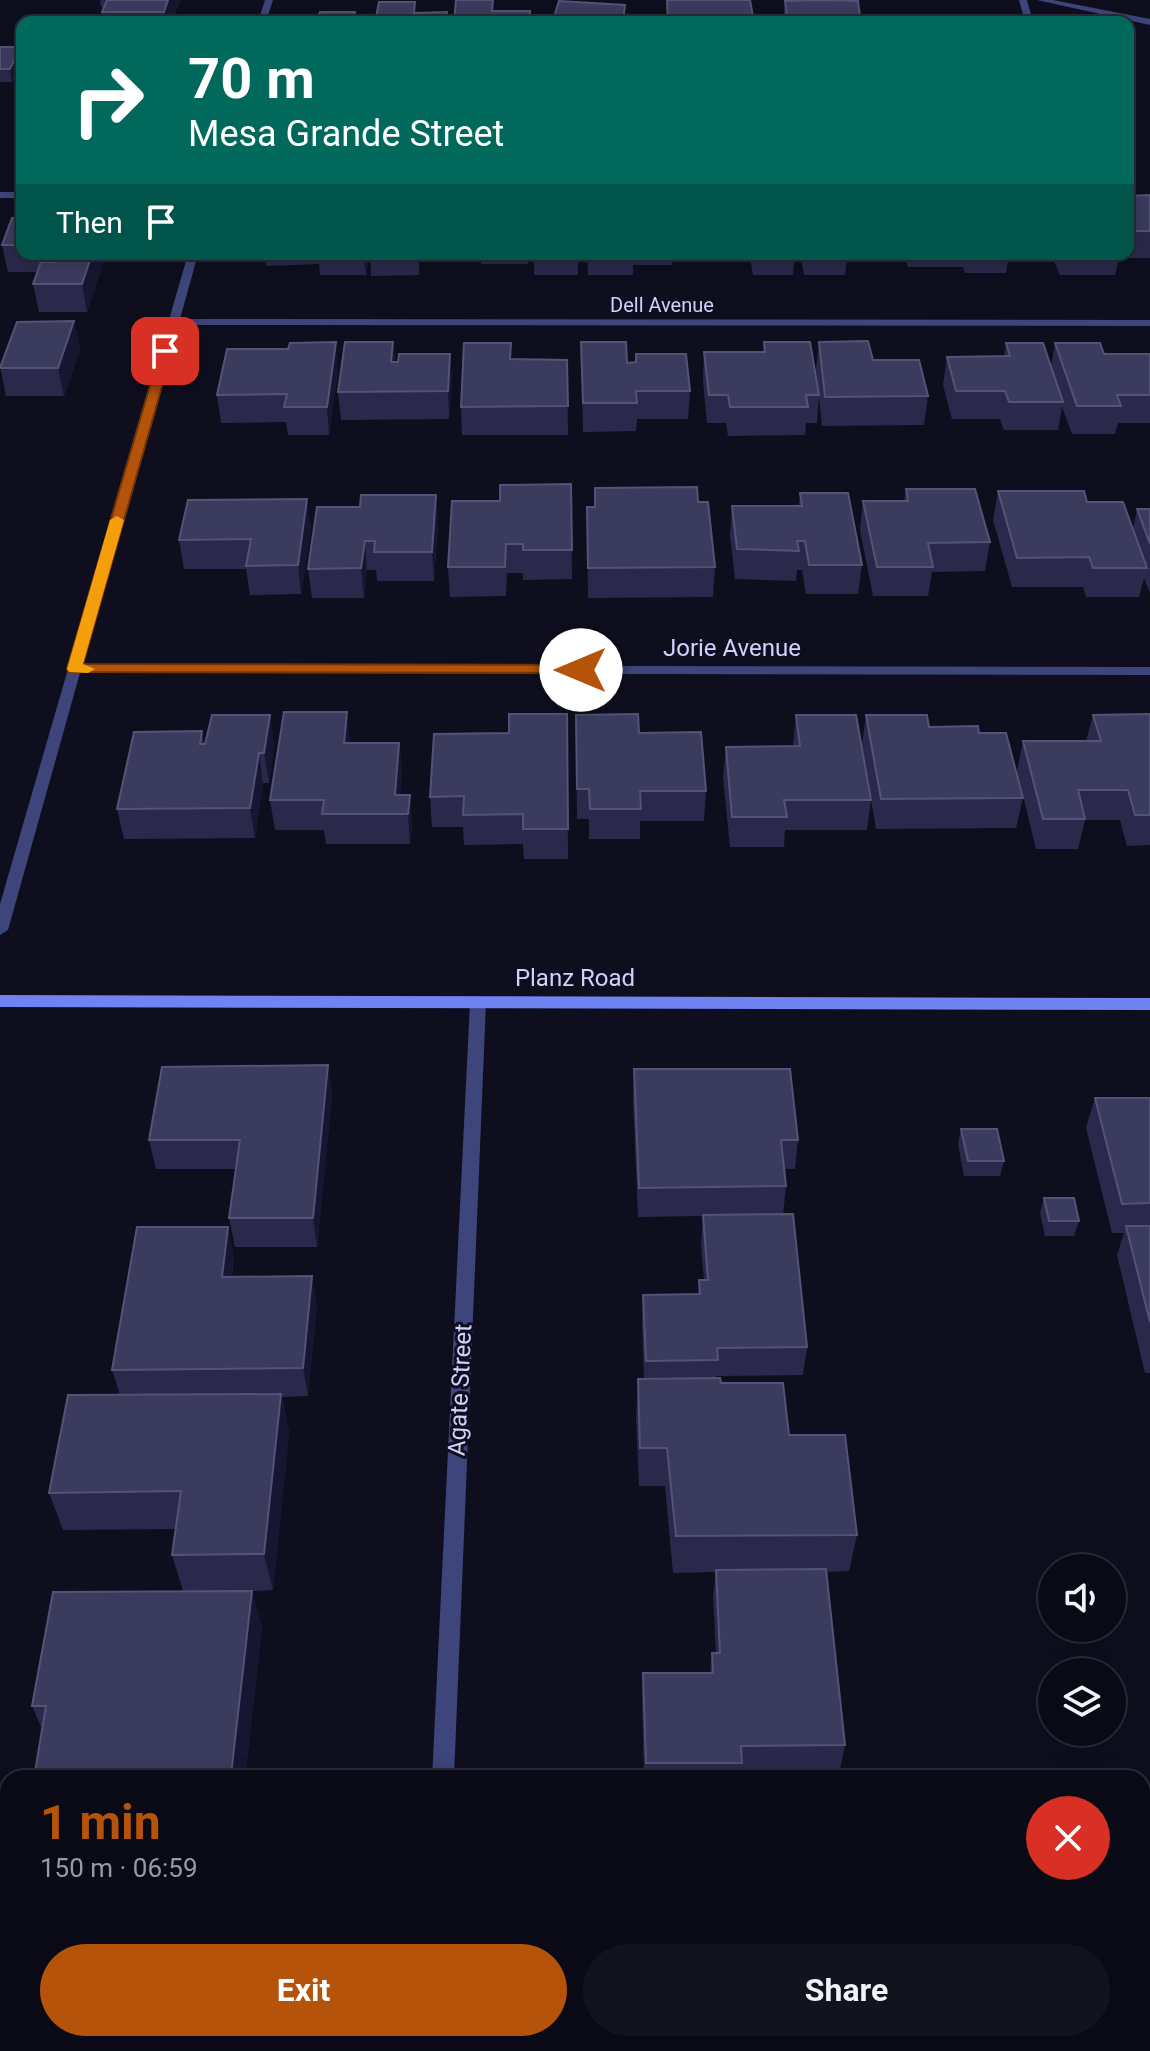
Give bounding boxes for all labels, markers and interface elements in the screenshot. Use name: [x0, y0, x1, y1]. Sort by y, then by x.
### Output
text: 70 m: [188, 46, 315, 112]
icon: right: [56, 48, 160, 152]
text: Mesa Grande Street: [188, 113, 504, 155]
icon: arrive: [139, 200, 183, 244]
text: Then: [56, 205, 123, 240]
street label: Dell Avenue: [610, 293, 714, 317]
pin: [131, 317, 199, 385]
icon: arrive: [143, 329, 187, 373]
position arrow: [539, 628, 623, 712]
street label: Jorie Avenue: [663, 634, 801, 662]
street label: Planz Road: [515, 964, 635, 992]
street label: Agate Street: [443, 1323, 477, 1457]
map controls: [1038, 1554, 1126, 1746]
button: sound: [1038, 1554, 1126, 1642]
button: layers: [1038, 1658, 1126, 1746]
text: 1 min: [40, 1794, 161, 1851]
button: close: [1026, 1796, 1110, 1880]
text: 150 m · 06:59: [40, 1853, 198, 1883]
button: Exit: [40, 1944, 567, 2036]
button: Share: [583, 1944, 1110, 2036]

